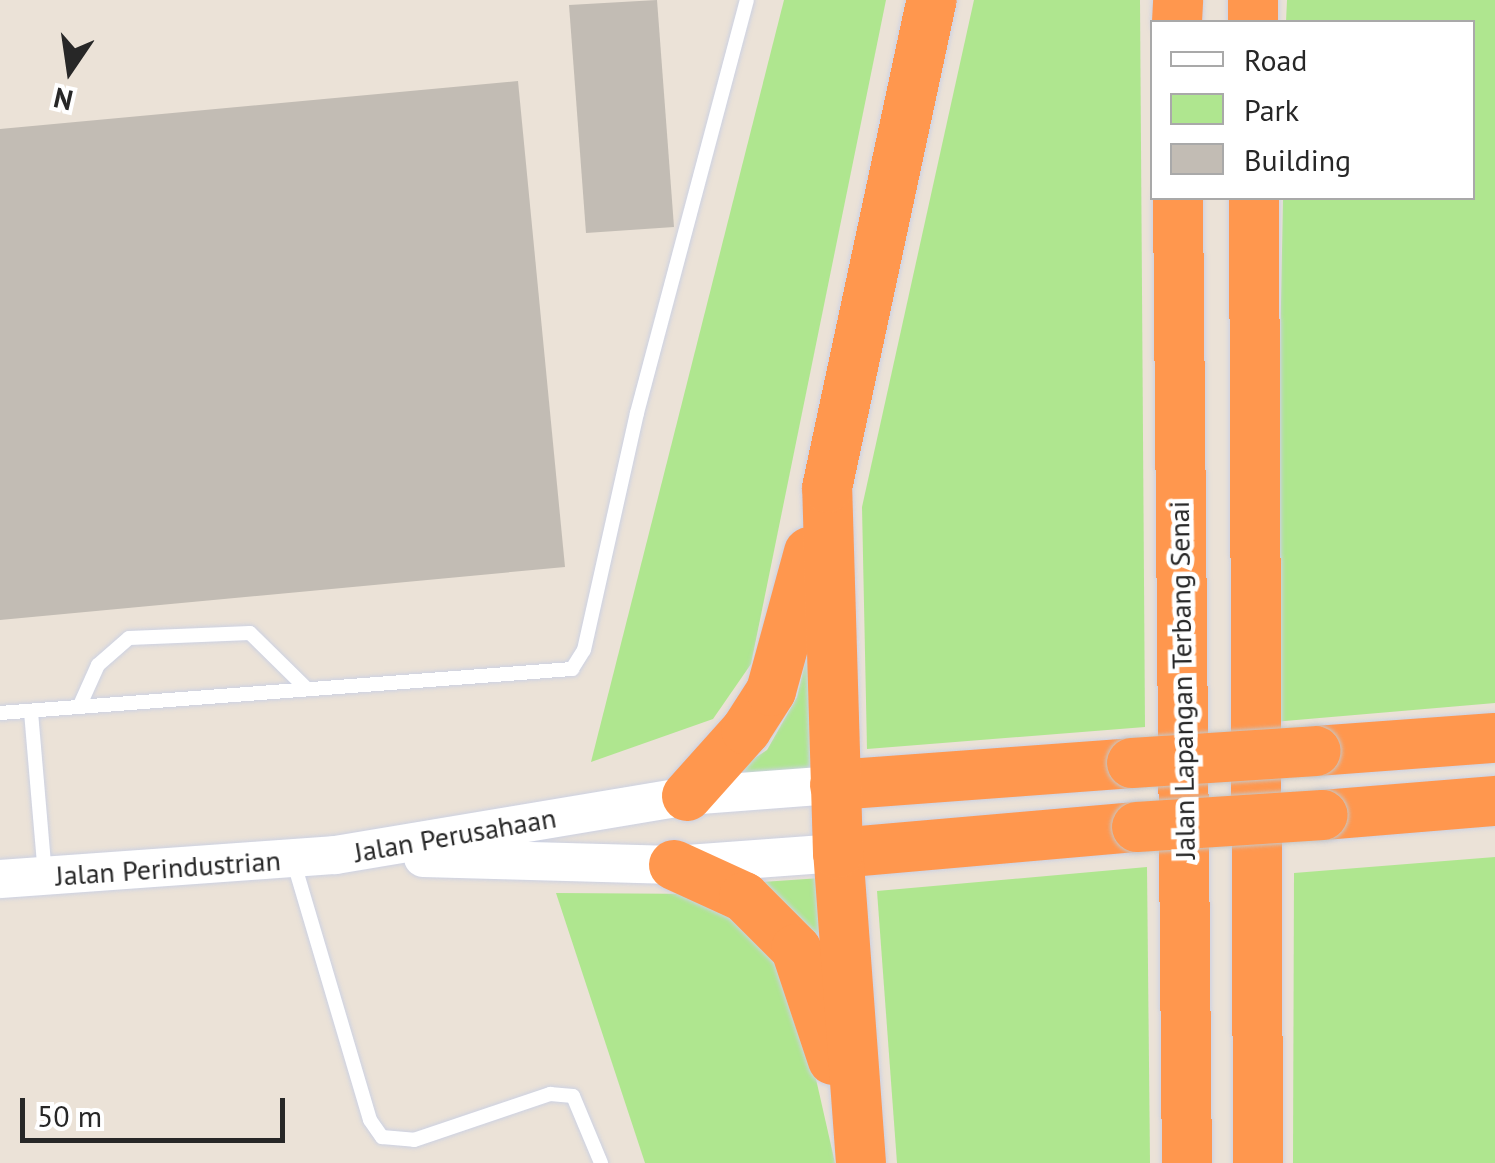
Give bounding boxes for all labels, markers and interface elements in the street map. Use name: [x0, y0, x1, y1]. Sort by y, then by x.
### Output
north arrow: [20, 20, 120, 120]
legend: [1150, 20, 1475, 200]
text: Road: [1244, 40, 1308, 79]
text: N: [50, 80, 76, 120]
text: Park: [1244, 90, 1299, 129]
text: Building: [1244, 140, 1351, 179]
street label: Jalan Lapangan Terbang Senai: [1162, 500, 1202, 860]
street label: Jalan Perusahaan: [351, 801, 559, 869]
street label: Jalan Perindustrian: [54, 843, 282, 893]
scale bar: [25, 1078, 290, 1140]
text: 50 m: [37, 1096, 102, 1135]

